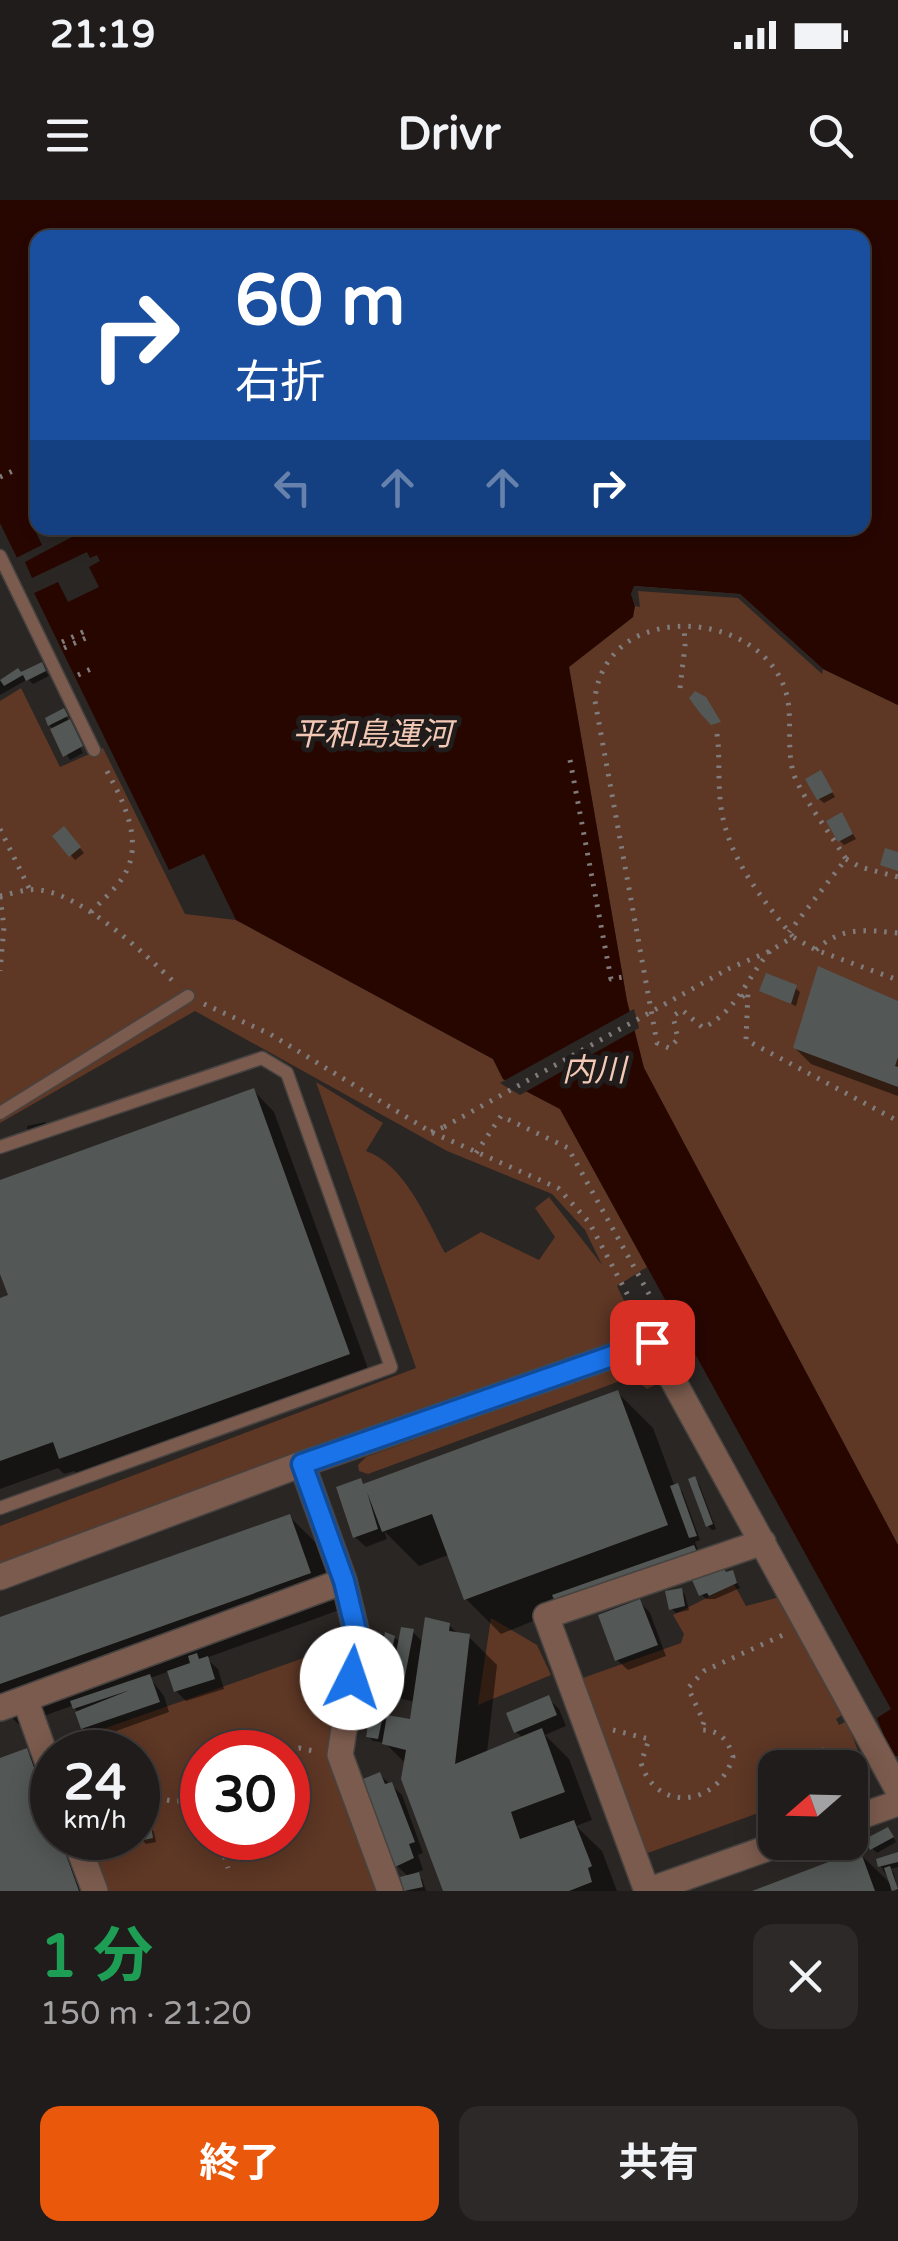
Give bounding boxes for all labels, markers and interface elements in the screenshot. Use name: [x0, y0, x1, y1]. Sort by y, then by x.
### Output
text: 21:19: [50, 12, 155, 58]
icon: menu: [40, 108, 95, 163]
text: Drivr: [398, 108, 500, 162]
icon: search: [803, 108, 858, 163]
text: 60 m: [235, 260, 405, 344]
icon: right: [70, 270, 200, 400]
text: 右折: [235, 356, 325, 410]
icon: left: [265, 460, 320, 515]
icon: ahead: [370, 460, 425, 515]
icon: ahead: [475, 460, 530, 515]
icon: right: [580, 460, 635, 515]
water label: 平和島運河: [292, 716, 458, 754]
water label: 内川: [562, 1052, 629, 1090]
pin: [610, 1300, 695, 1385]
icon: arrive: [625, 1315, 680, 1370]
position arrow: [300, 1626, 404, 1730]
speed limit sign: 30: [180, 1730, 310, 1860]
north arrow: [758, 1750, 868, 1860]
map controls: [758, 1750, 868, 1860]
text: 24: [64, 1753, 126, 1813]
text: km/h: [64, 1805, 126, 1835]
text: 1 分: [40, 1921, 153, 1993]
button: close: [753, 1924, 858, 2029]
text: 150 m · 21:20: [40, 1995, 252, 2033]
button: 終了: [40, 2106, 439, 2221]
button: 共有: [459, 2106, 858, 2221]

